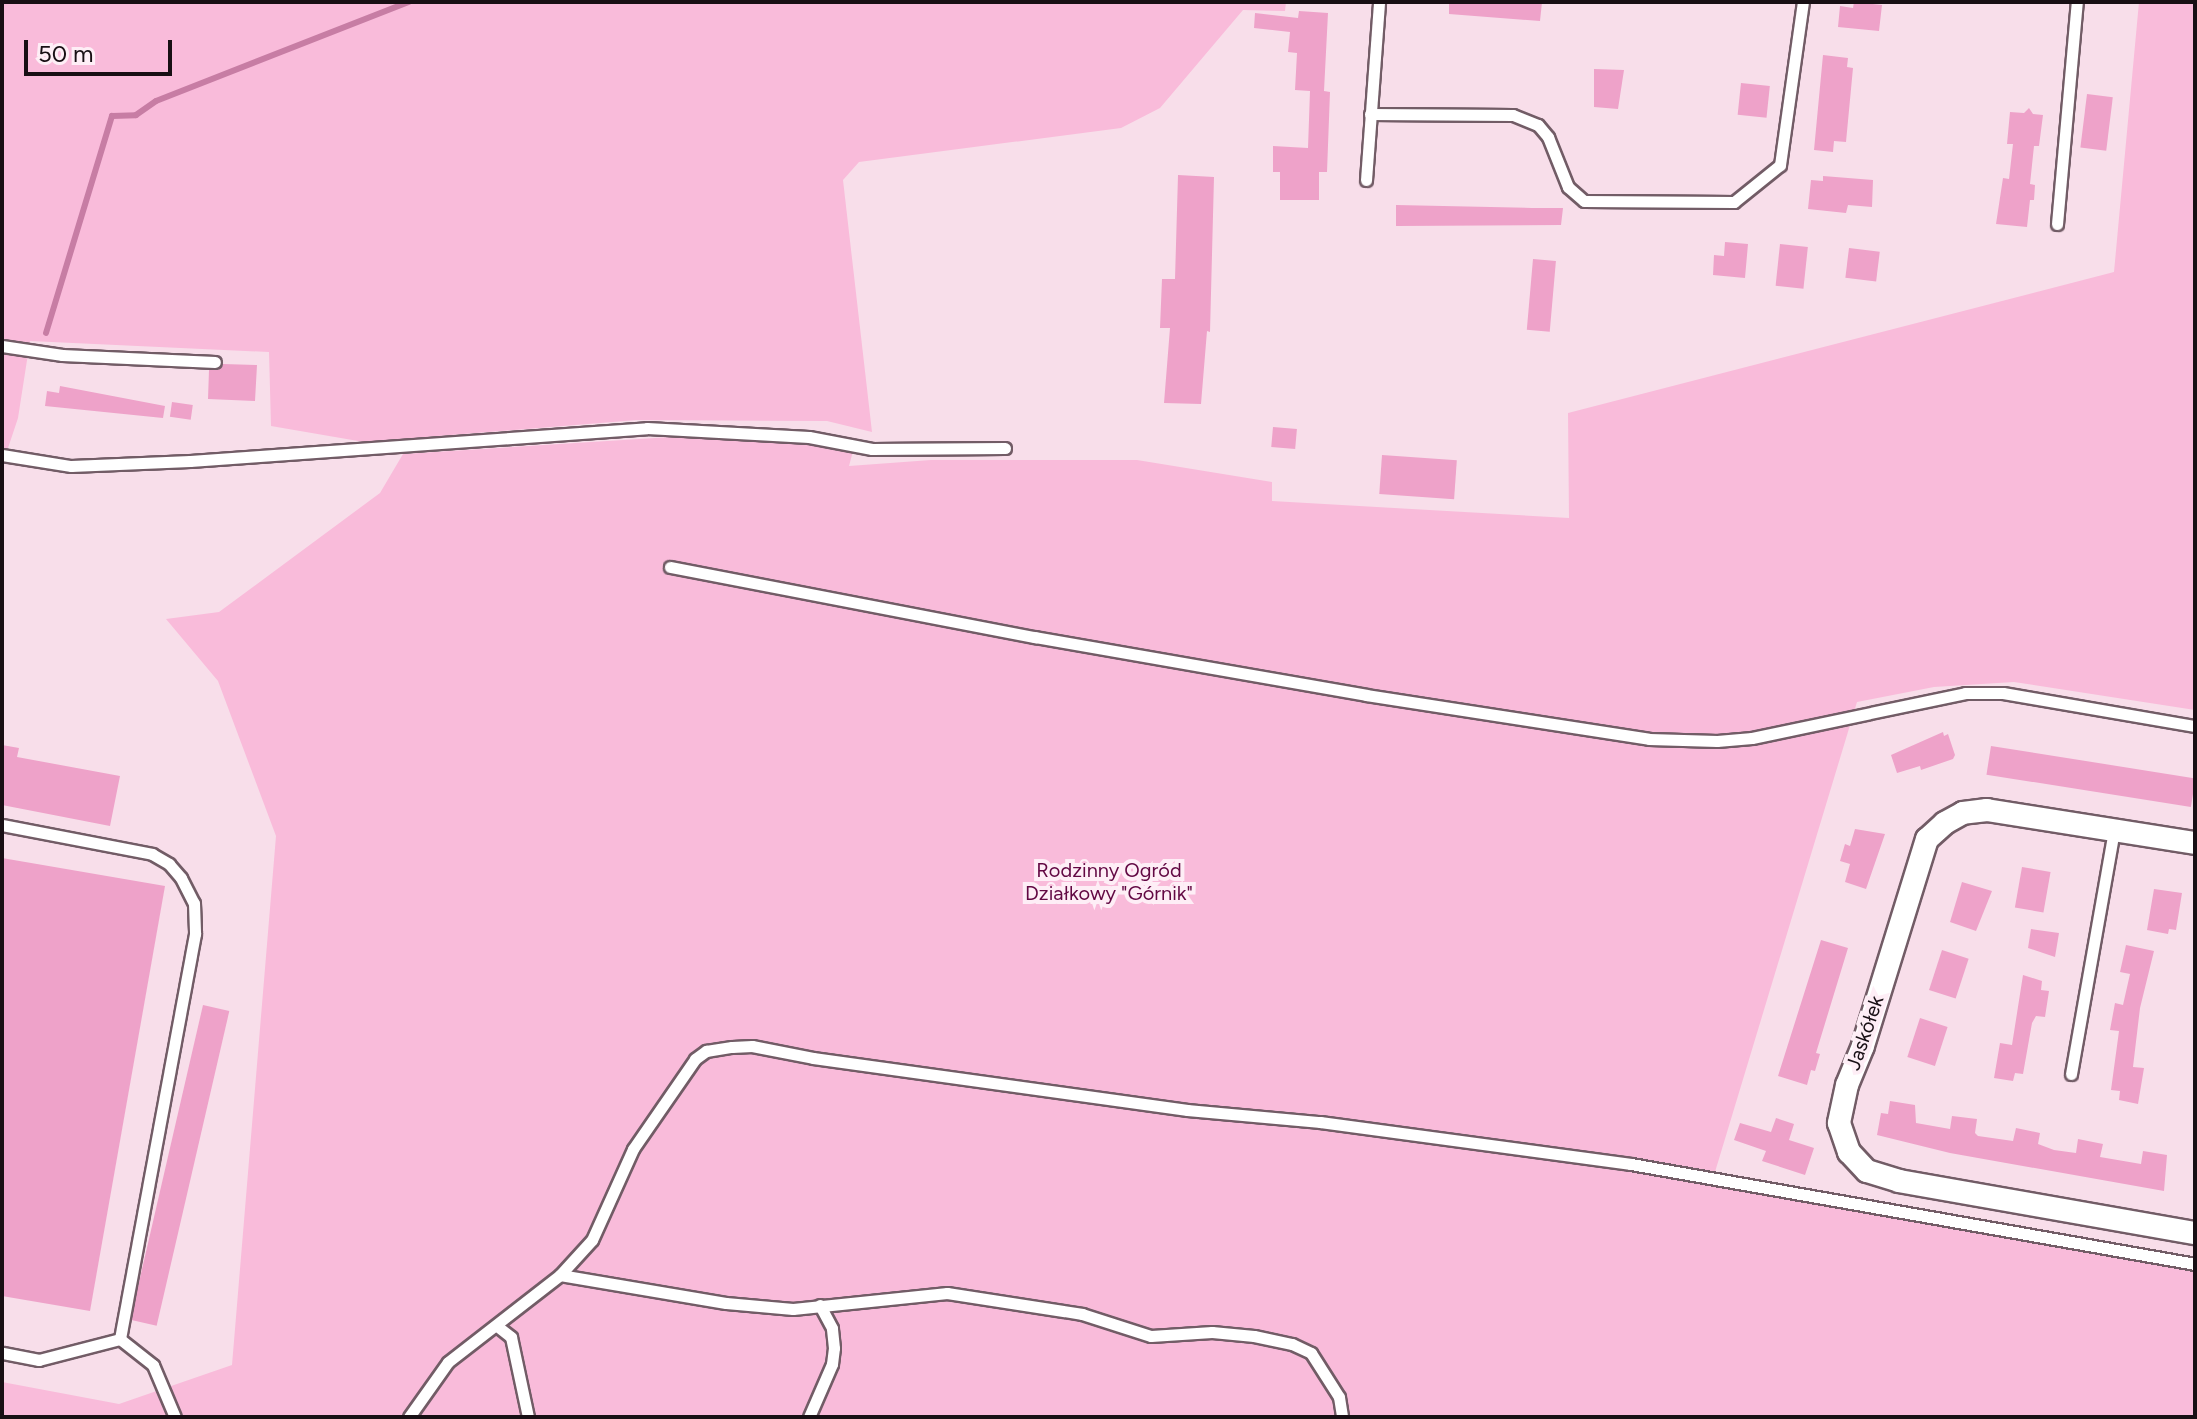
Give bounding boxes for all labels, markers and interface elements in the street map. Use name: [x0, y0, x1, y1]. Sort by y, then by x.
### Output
scale bar: [28, 24, 176, 74]
text: 50 m: [38, 39, 94, 68]
park label: Rodzinny Ogród Działkowy "Górnik": [1025, 859, 1193, 906]
street label: Jaskółek: [1841, 993, 1889, 1073]

